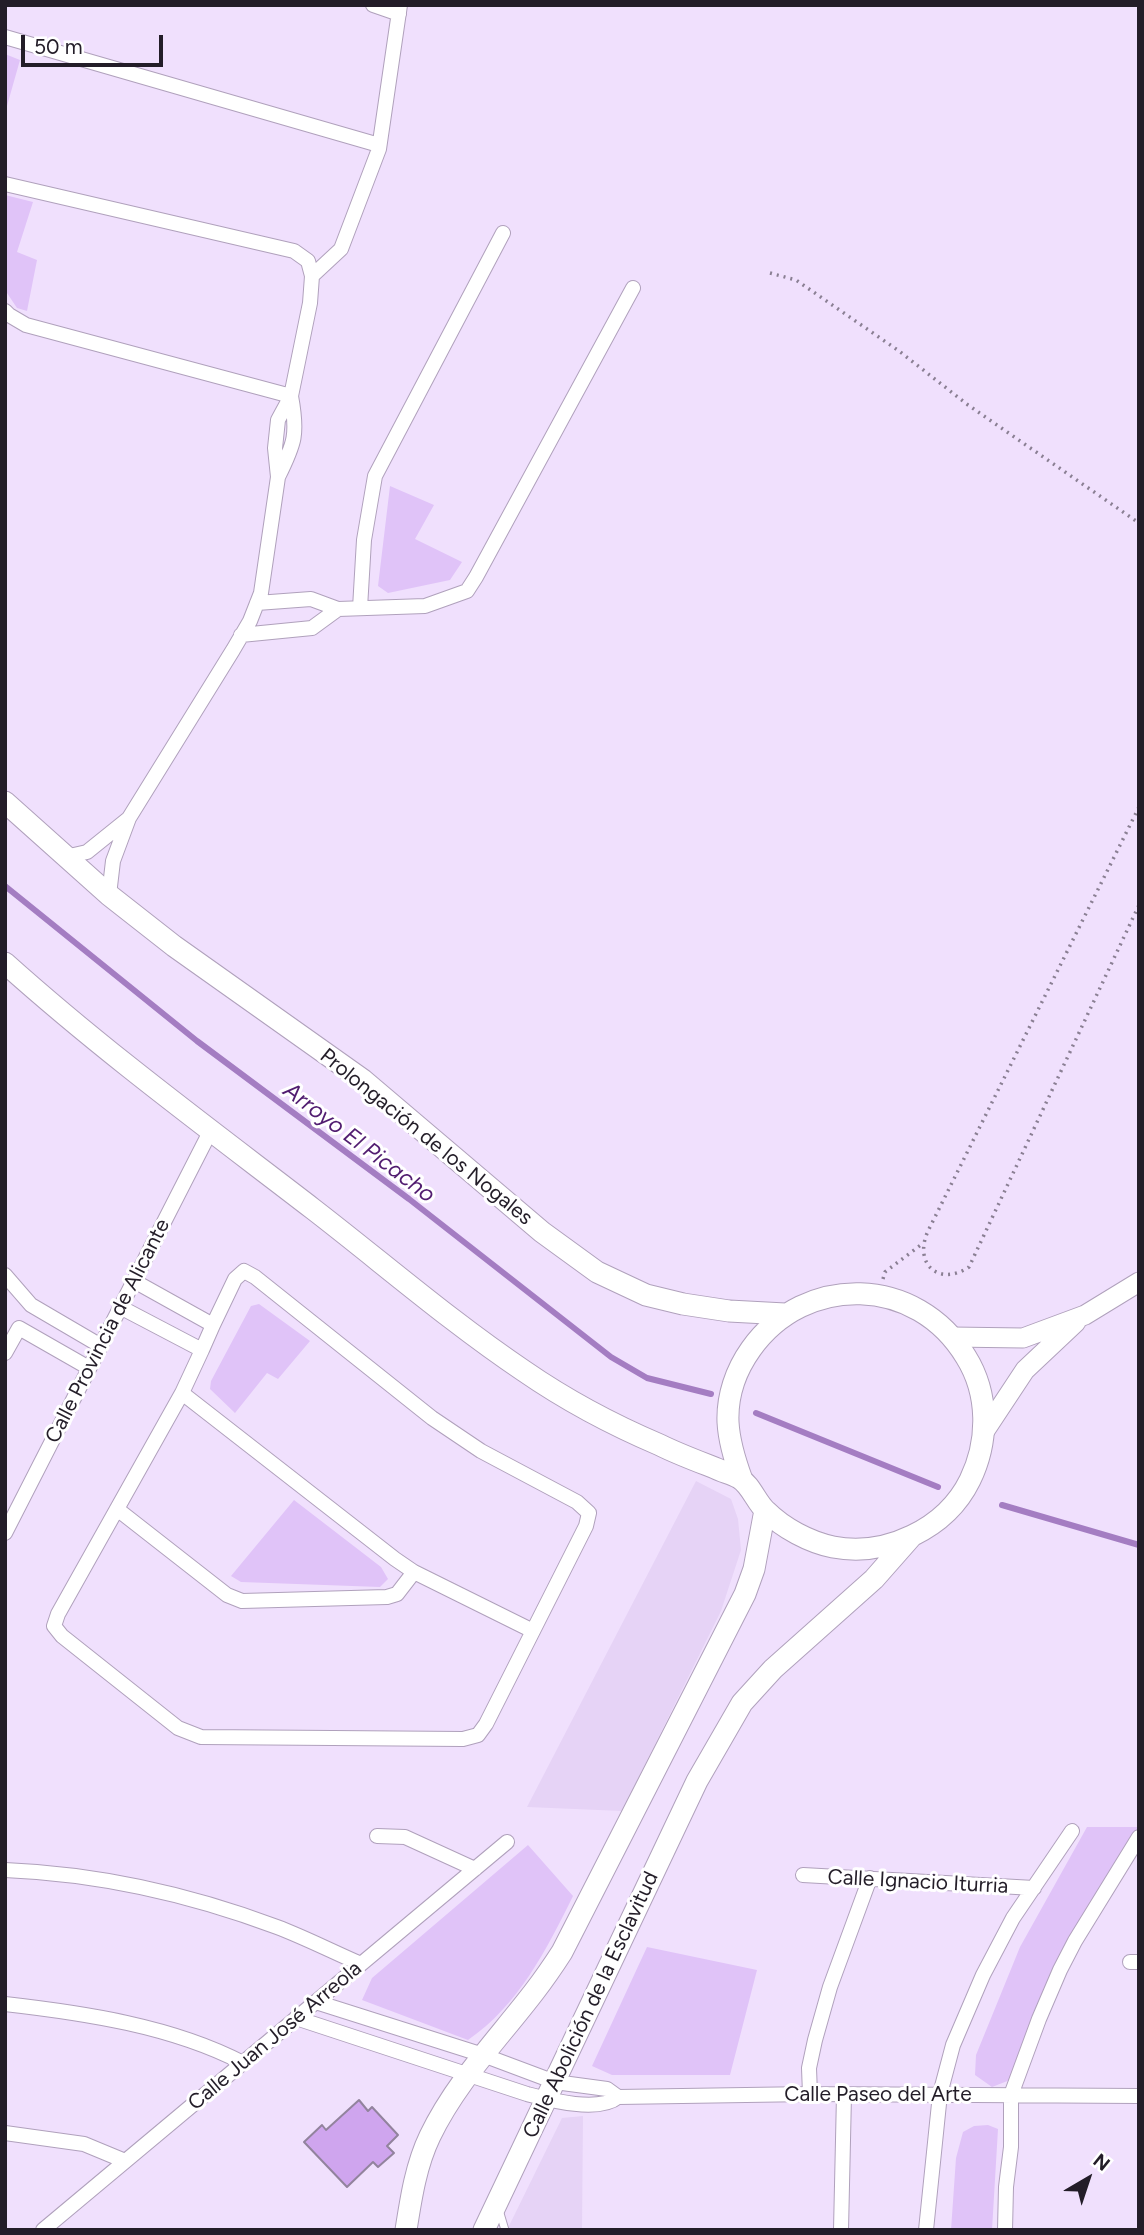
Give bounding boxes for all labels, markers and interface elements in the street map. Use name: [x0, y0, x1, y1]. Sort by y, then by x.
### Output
scale bar: [24, 21, 166, 65]
text: 50 m: [34, 34, 83, 59]
street label: Prolongación de los Nogales: [315, 1043, 537, 1231]
water label: Arroyo El Picacho: [278, 1077, 440, 1209]
street label: Calle Provincia de Alicante: [40, 1215, 176, 1447]
street label: Calle Ignacio Iturria: [827, 1865, 1009, 1899]
street label: Calle Abolición de la Esclavitud: [518, 1868, 664, 2142]
street label: Calle Juan José Arreola: [183, 1956, 367, 2116]
street label: Calle Paseo del Arte: [784, 2082, 972, 2108]
north arrow: [1053, 2144, 1123, 2214]
text: N: [1089, 2149, 1114, 2176]

